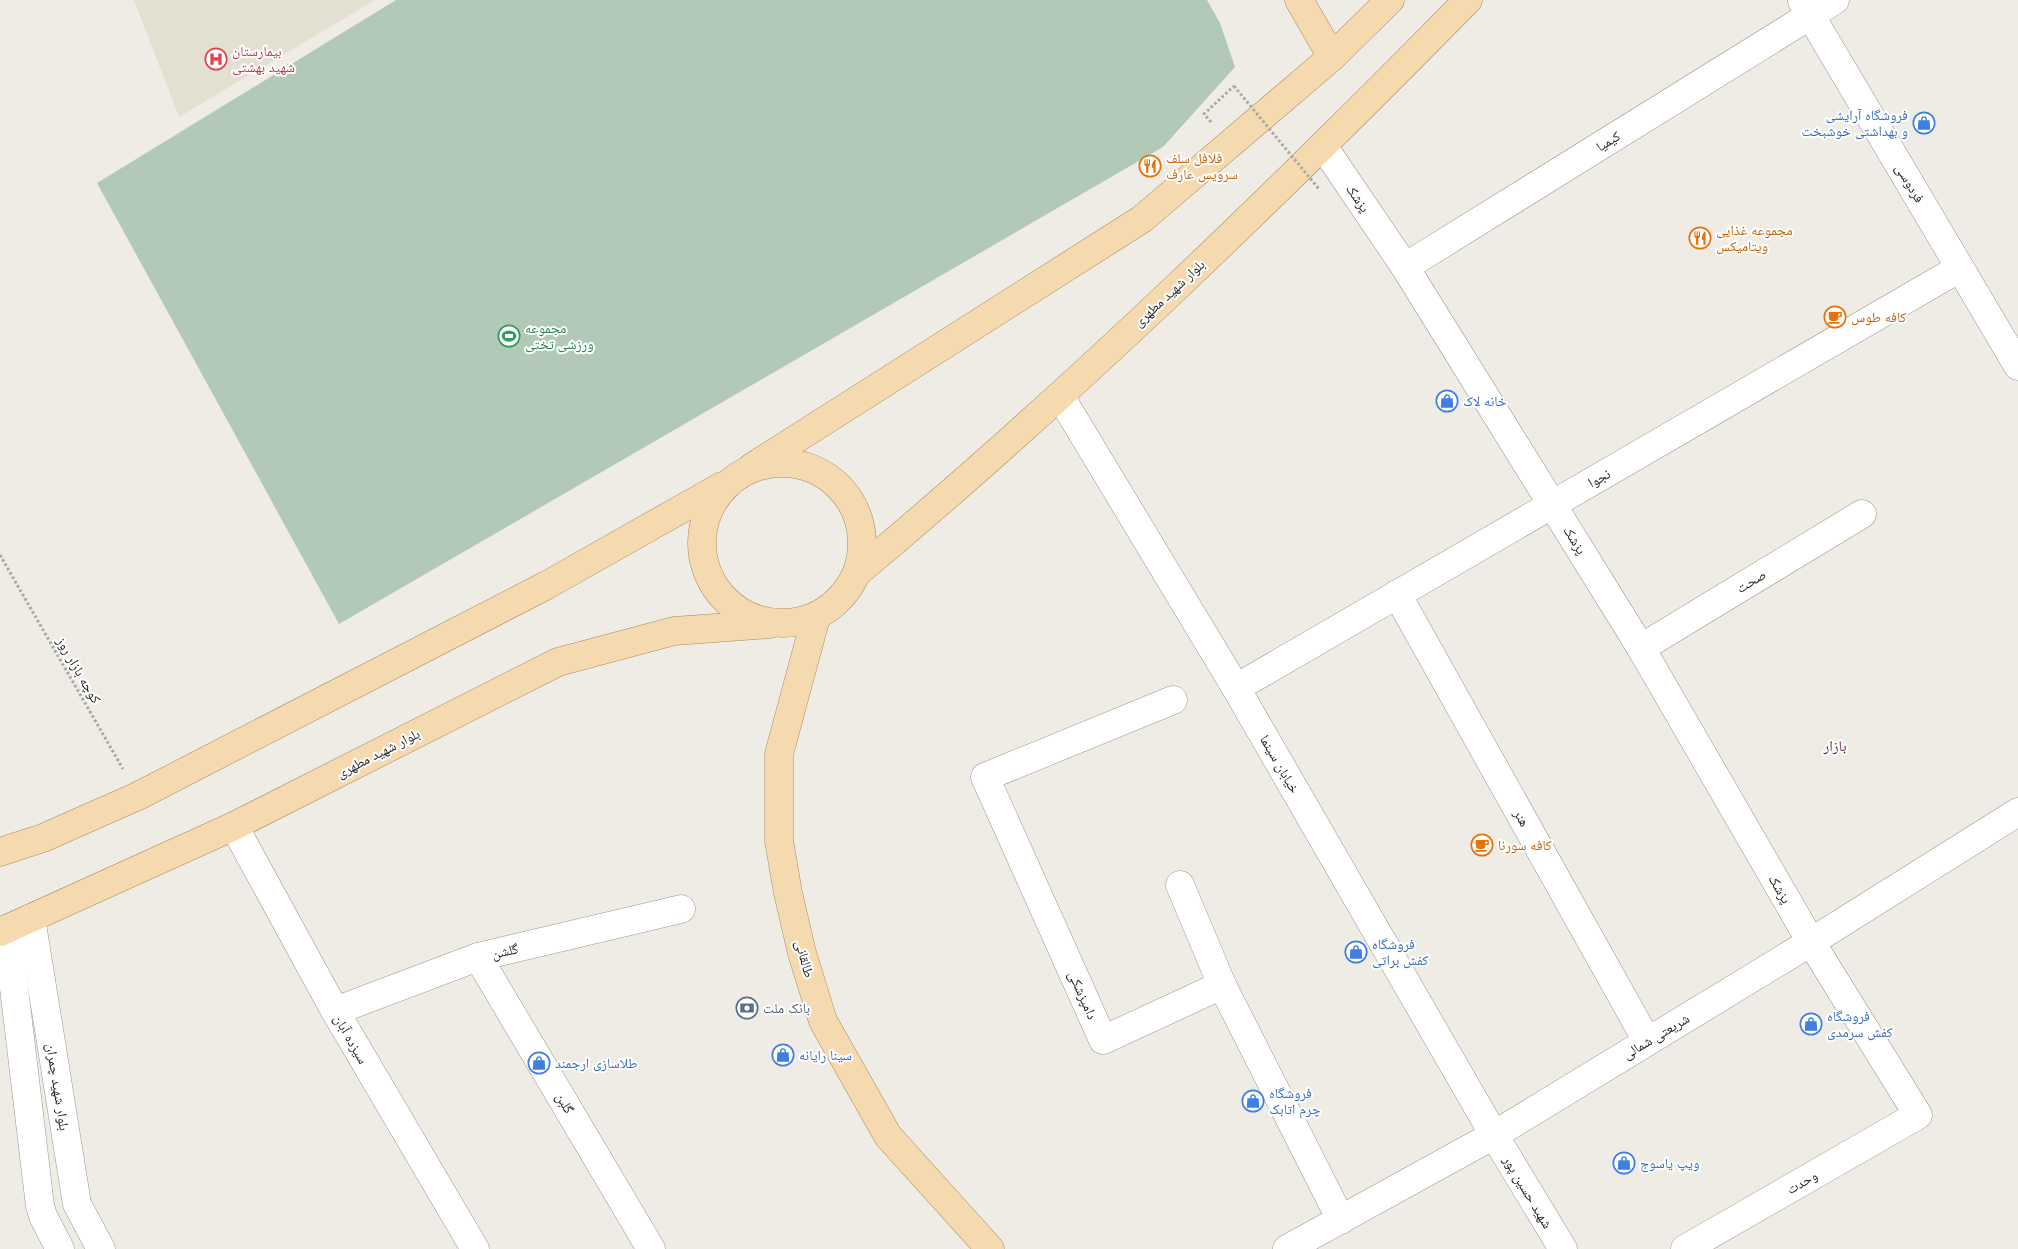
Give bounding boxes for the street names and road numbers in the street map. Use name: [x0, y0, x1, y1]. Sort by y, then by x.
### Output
street label: کیمیا: [1593, 127, 1624, 155]
street label: فردوسی: [1891, 160, 1929, 206]
street label: پزشک: [1342, 180, 1374, 216]
street label: بلوار شهید مطهری: [1130, 255, 1209, 331]
street label: نجوا: [1585, 464, 1614, 492]
street label: پزشک: [1559, 522, 1591, 558]
street label: صحت: [1733, 565, 1769, 597]
street label: کوچه بازار روز: [52, 633, 105, 707]
street label: بلوار شهید مطهری: [333, 724, 423, 782]
street label: خیابان سینما: [1256, 732, 1304, 797]
street label: هنر: [1510, 805, 1534, 830]
street label: پزشک: [1764, 871, 1796, 907]
street label: طالقانی: [791, 938, 819, 980]
street label: گلشن: [490, 939, 520, 963]
street label: دامپزشکی: [1064, 968, 1102, 1022]
street label: شریعتی شمالی: [1619, 1009, 1693, 1063]
street label: سیزده آبان: [330, 1011, 372, 1067]
street label: بلوار شهید چمران: [42, 1042, 74, 1132]
street label: گلبن: [552, 1089, 578, 1117]
street label: شهید حسین پور: [1499, 1151, 1557, 1232]
street label: وحدت: [1783, 1166, 1821, 1198]

